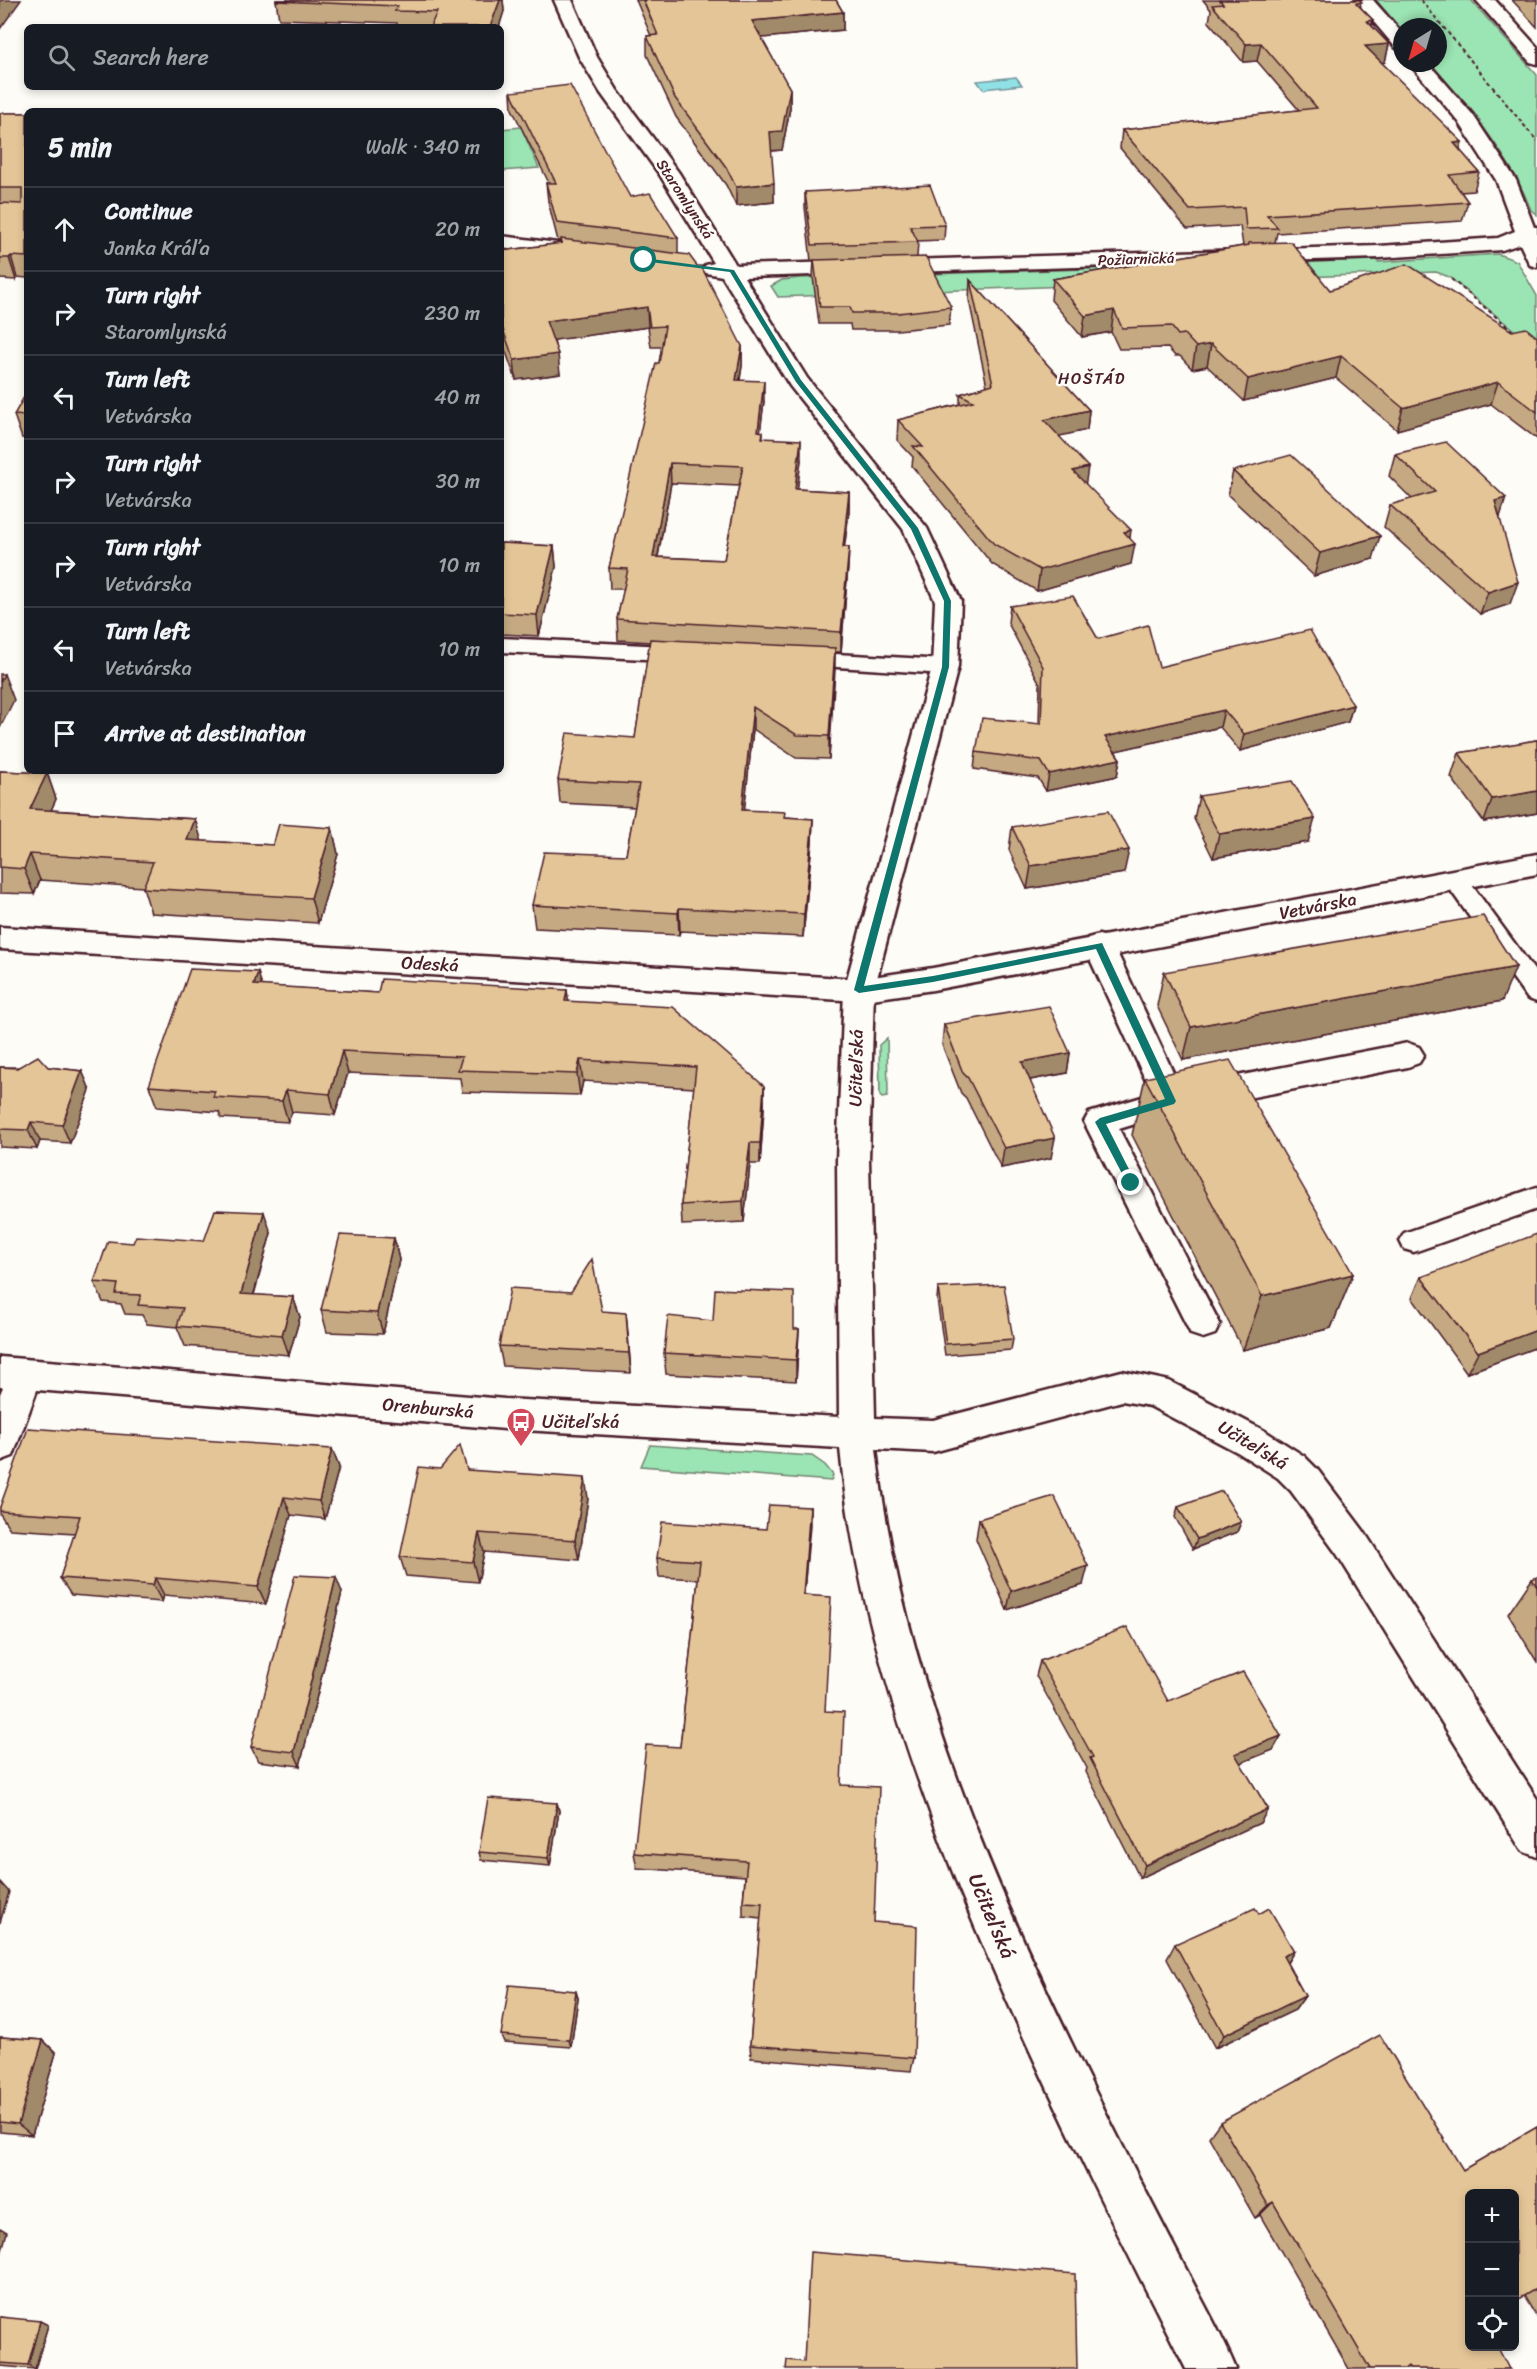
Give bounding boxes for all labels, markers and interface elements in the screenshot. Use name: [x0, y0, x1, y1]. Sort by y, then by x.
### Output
north arrow: [1393, 18, 1447, 72]
search box: [24, 24, 504, 90]
text: Search here: [93, 38, 209, 77]
icon: search: [45, 41, 78, 74]
text: 5 min: [48, 124, 112, 170]
text: Walk · 340 m: [366, 130, 480, 165]
street label: Staromlynská: [649, 154, 721, 245]
text: Continue: [105, 192, 193, 231]
text: 20 m: [435, 212, 480, 247]
icon: ahead: [48, 213, 81, 246]
text: Janka Kráľa: [105, 231, 210, 266]
street label: Požiarnická: [1097, 245, 1175, 273]
route start: [630, 246, 656, 272]
text: Turn right: [105, 276, 200, 315]
text: 230 m: [424, 296, 480, 331]
icon: right: [48, 297, 81, 330]
text: Staromlynská: [105, 315, 227, 350]
text: Turn left: [105, 360, 190, 399]
district label: HOŠTÁD: [1058, 364, 1126, 393]
text: 40 m: [434, 380, 480, 415]
icon: left: [48, 381, 81, 414]
text: Vetvárska: [105, 399, 192, 434]
text: Turn right: [105, 444, 200, 483]
text: 30 m: [436, 464, 480, 499]
icon: right: [48, 465, 81, 498]
text: Vetvárska: [105, 483, 192, 518]
text: Turn right: [105, 528, 200, 567]
text: 10 m: [438, 548, 480, 583]
icon: right: [48, 549, 81, 582]
text: Vetvárska: [105, 567, 192, 602]
text: Turn left: [105, 612, 190, 651]
text: 10 m: [438, 632, 480, 667]
icon: left: [48, 633, 81, 666]
text: Vetvárska: [105, 651, 192, 686]
text: Arrive at destination: [105, 714, 306, 753]
icon: arrive: [48, 717, 81, 750]
street label: Vetvárska: [1277, 883, 1359, 929]
street label: Odeská: [401, 947, 459, 981]
street label: Učiteľská: [839, 1029, 873, 1107]
route end: [1117, 1169, 1143, 1195]
street label: Orenburská: [381, 1388, 475, 1428]
bus stop icon: Učiteľská: [505, 1406, 537, 1448]
place label: Učiteľská: [542, 1406, 619, 1438]
street label: Učiteľská: [1212, 1411, 1294, 1479]
street label: Učiteľská: [957, 1867, 1027, 1965]
map controls: [1465, 2189, 1519, 2351]
button: +: [1465, 2189, 1519, 2243]
button: −: [1465, 2243, 1519, 2297]
button: locate: [1465, 2297, 1519, 2351]

